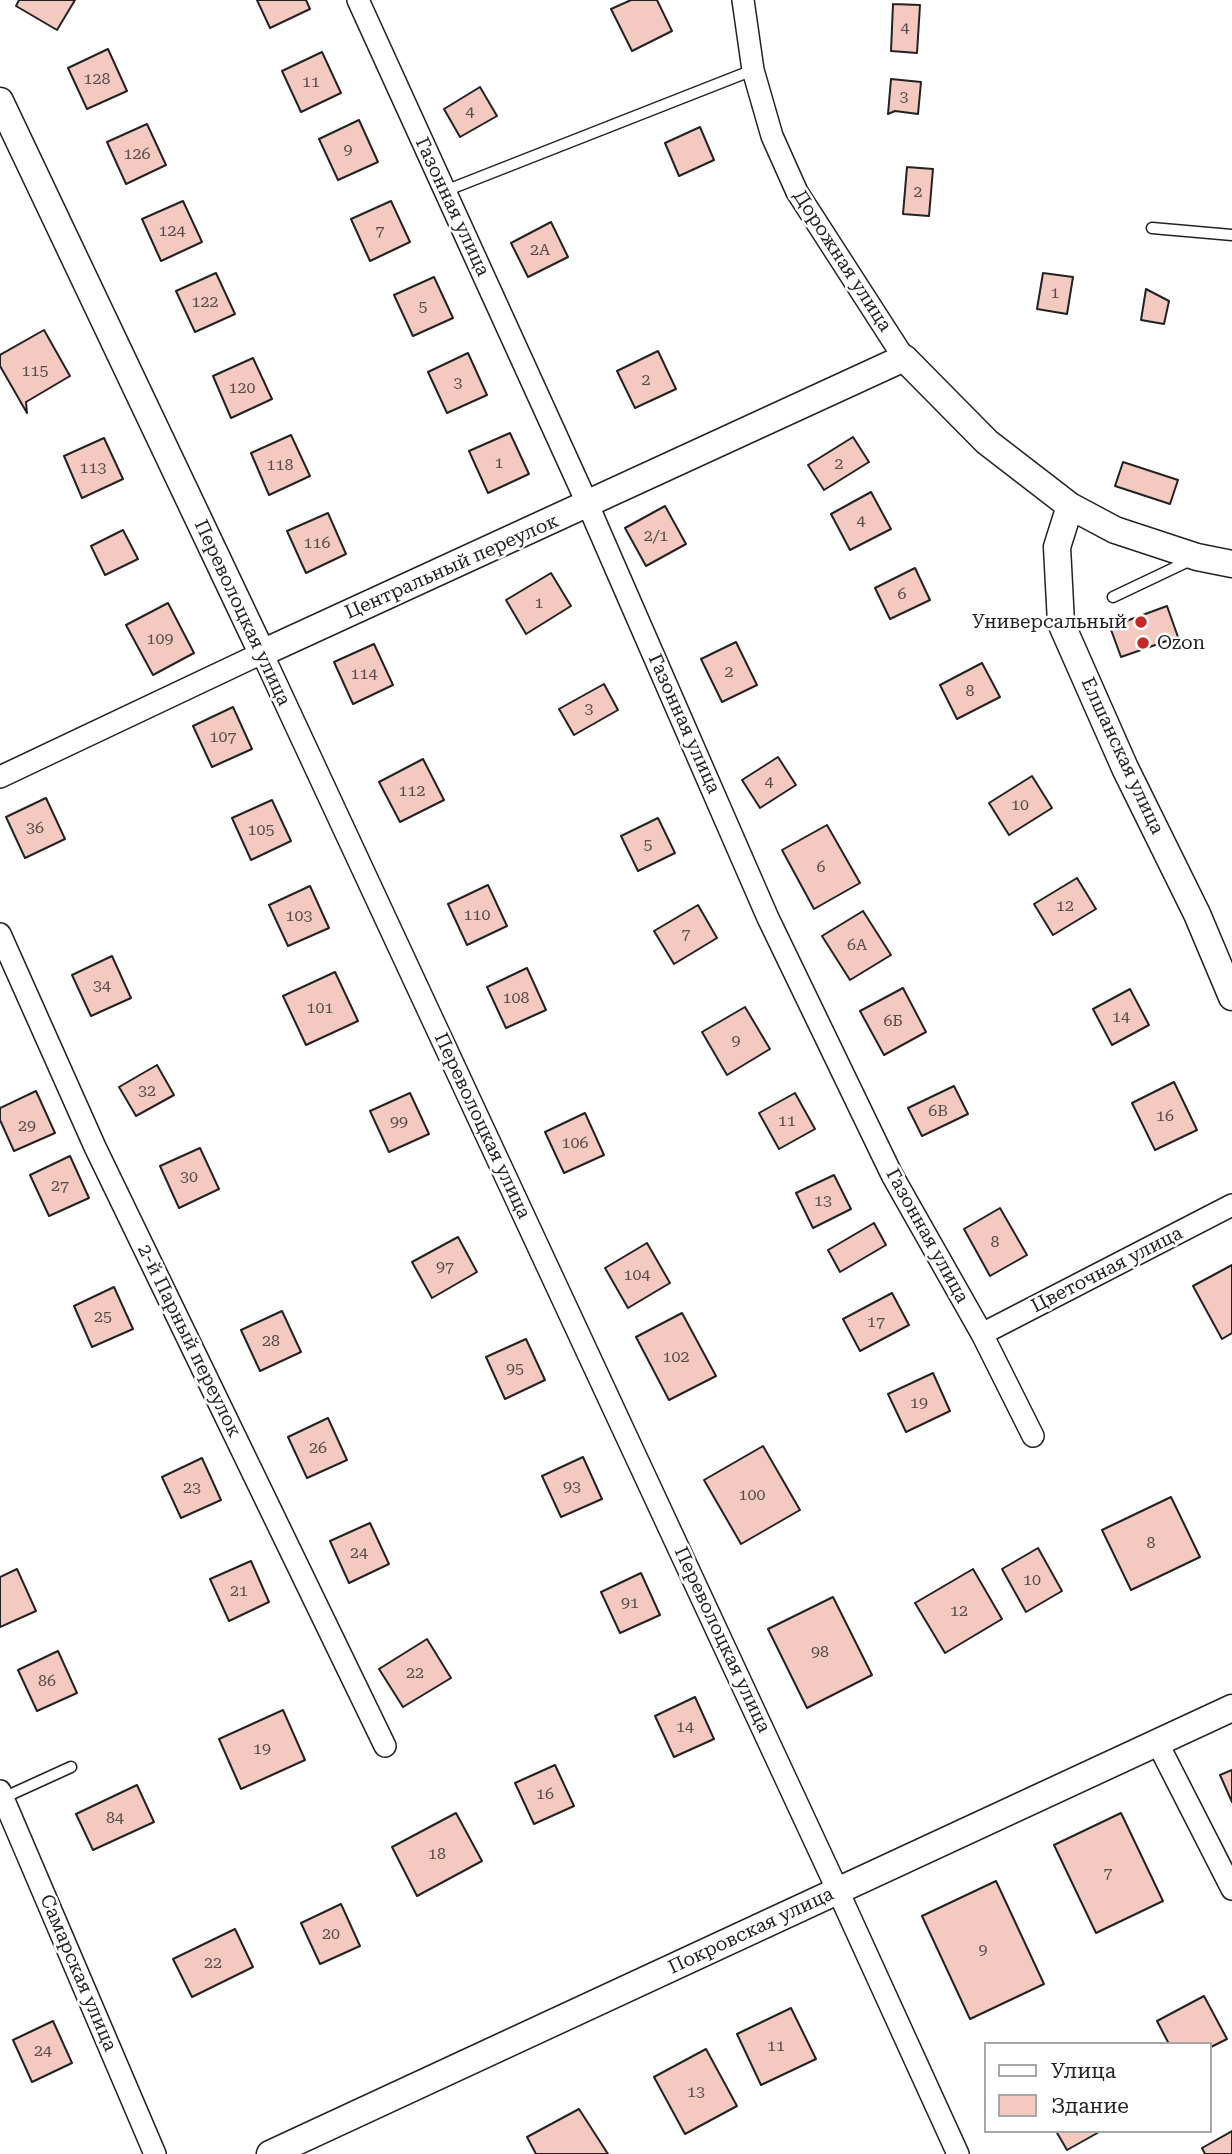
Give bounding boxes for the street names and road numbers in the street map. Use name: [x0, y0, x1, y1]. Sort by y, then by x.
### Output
street label: Газонная улица: [410, 134, 494, 280]
street label: Дорожная улица: [788, 186, 896, 336]
street label: Центральный переулок: [342, 510, 562, 624]
street label: Переволоцкая улица: [189, 516, 295, 710]
street label: Газонная улица: [643, 651, 725, 797]
street label: Елшанская улица: [1076, 674, 1168, 838]
street label: Переволоцкая улица: [429, 1029, 535, 1223]
street label: Газонная улица: [881, 1165, 973, 1307]
street label: Цветочная улица: [1028, 1222, 1186, 1318]
street label: 2-й Парный переулок: [132, 1241, 246, 1441]
street label: Переволоцкая улица: [669, 1543, 775, 1737]
street label: Покровская улица: [665, 1883, 837, 1979]
street label: Самарская улица: [35, 1891, 121, 2055]

